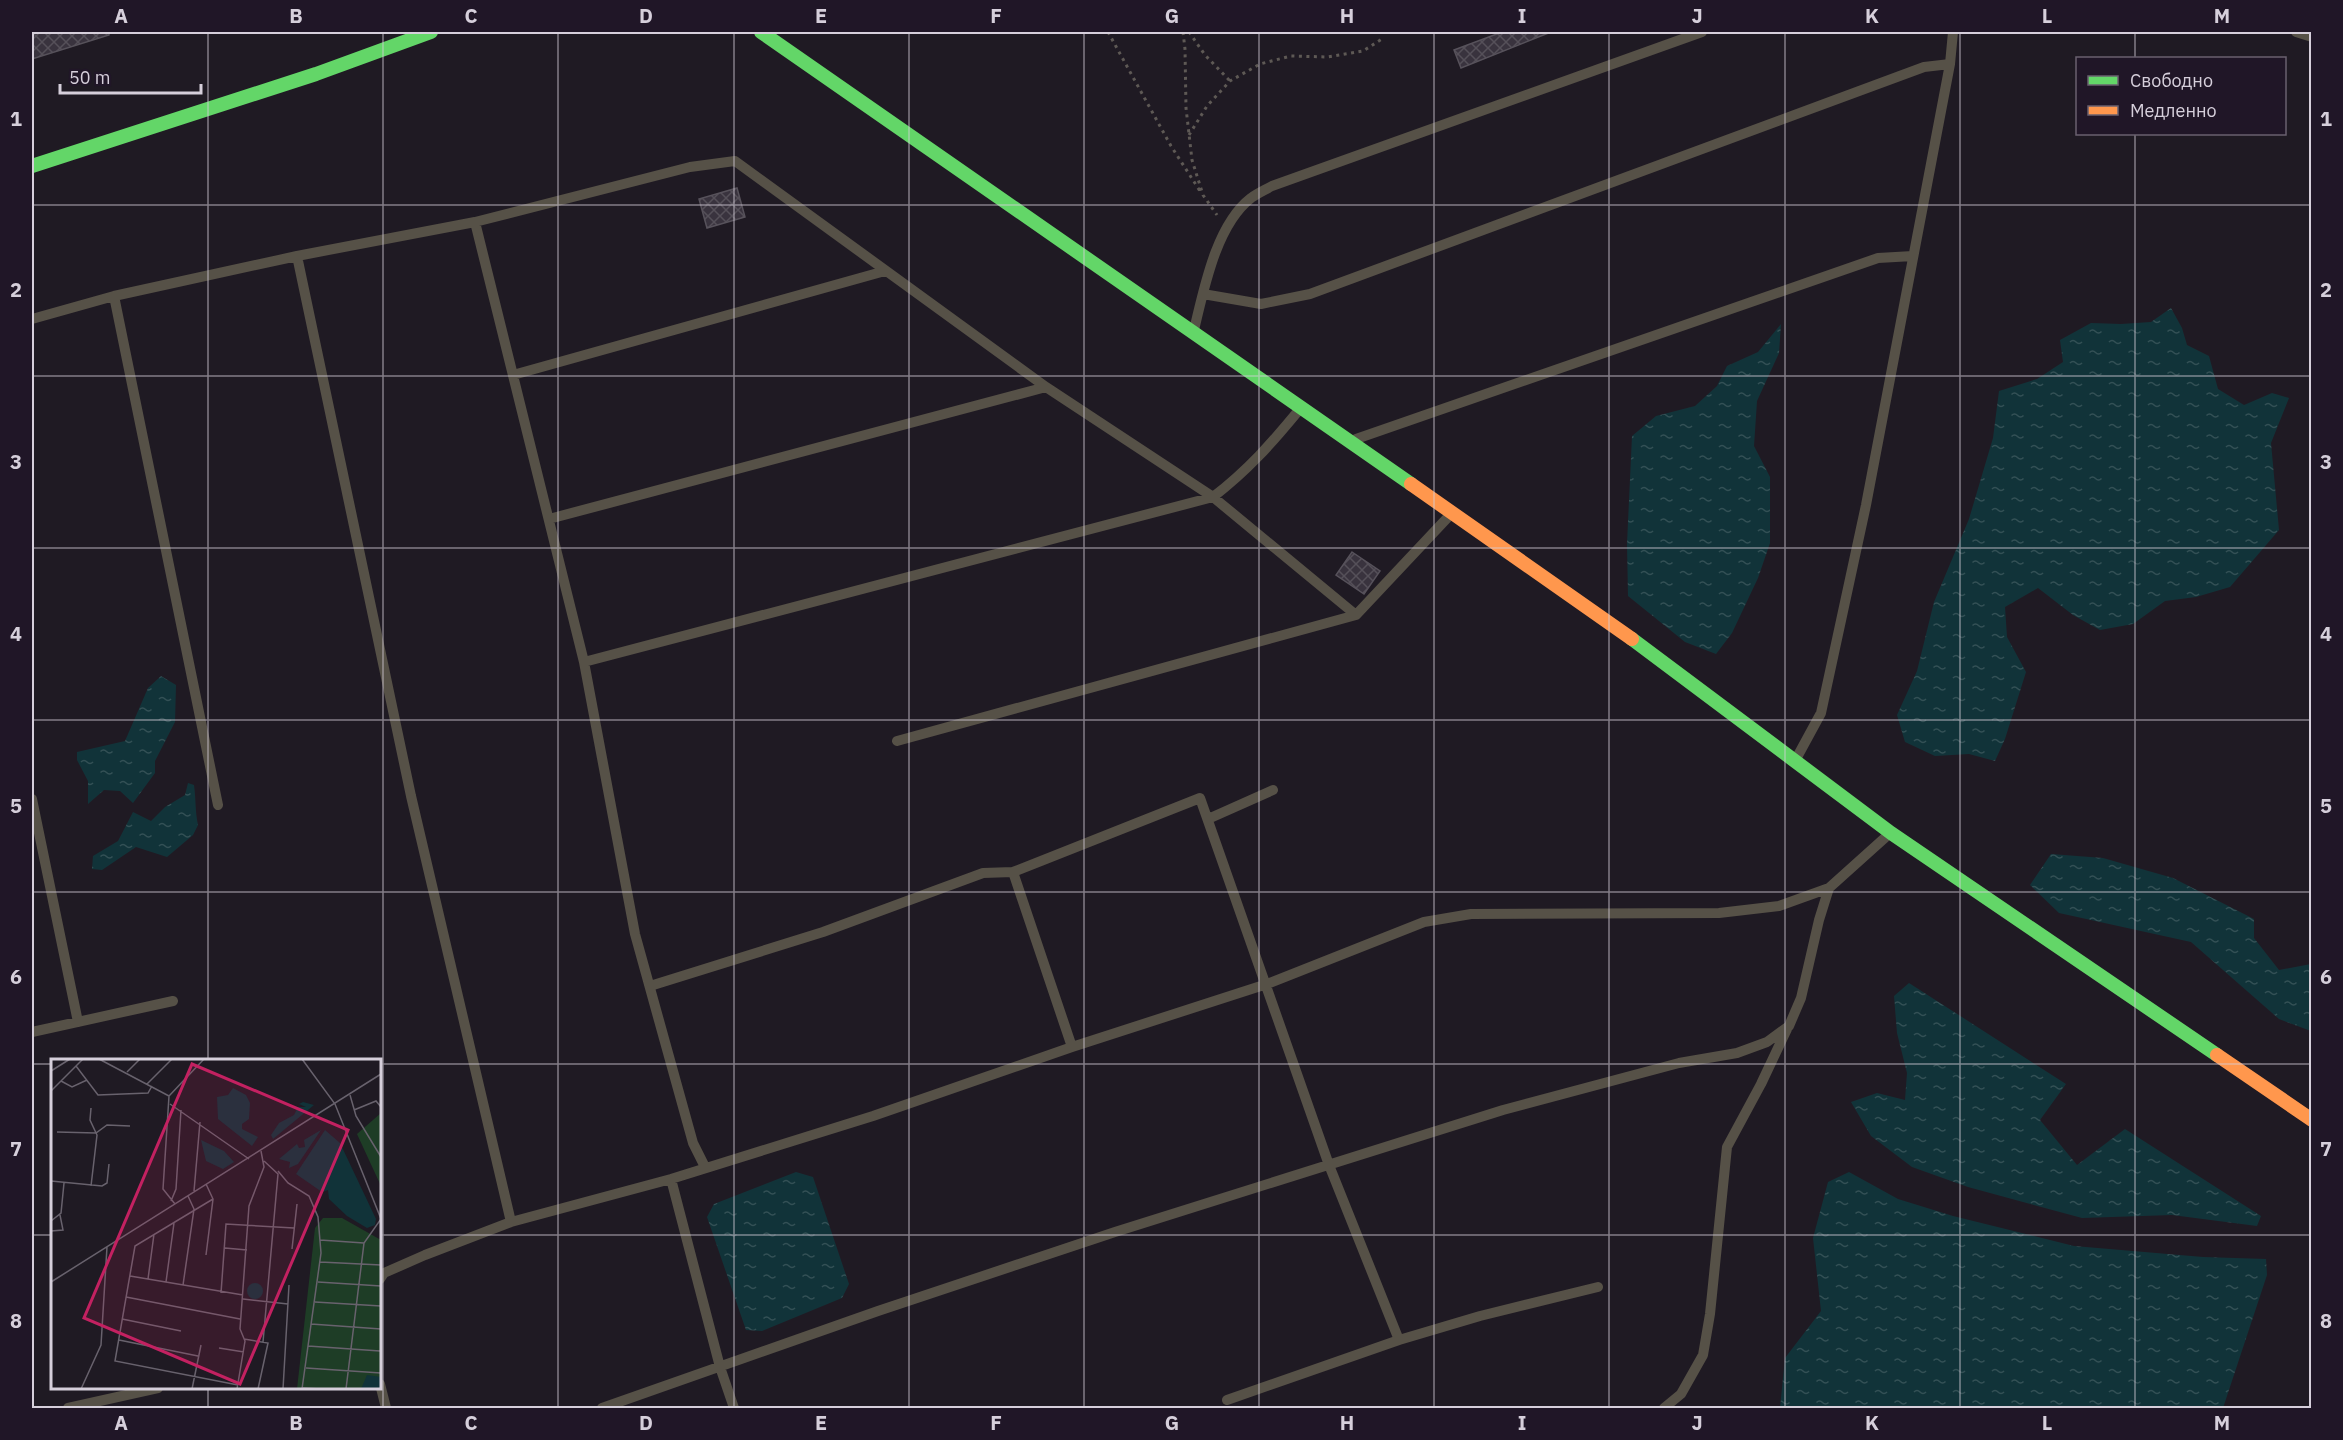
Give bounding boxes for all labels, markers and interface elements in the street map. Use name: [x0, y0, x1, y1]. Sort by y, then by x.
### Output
text: A: [114, 2, 128, 29]
text: B: [289, 2, 303, 29]
text: C: [464, 2, 478, 29]
text: D: [639, 2, 653, 29]
text: E: [815, 2, 827, 29]
text: F: [990, 2, 1002, 29]
text: G: [1165, 2, 1179, 29]
text: H: [1340, 2, 1354, 29]
text: I: [1518, 2, 1526, 29]
text: J: [1691, 2, 1703, 29]
text: K: [1865, 2, 1879, 29]
text: L: [2042, 2, 2052, 29]
text: M: [2214, 2, 2230, 29]
scale bar: [60, 57, 201, 95]
legend: [2076, 57, 2286, 135]
text: 50 m: [69, 66, 111, 89]
text: Свободно: [2130, 69, 2213, 92]
text: Медленно: [2130, 99, 2217, 122]
text: 1: [10, 105, 22, 132]
text: 1: [2320, 105, 2332, 132]
text: 2: [10, 276, 22, 303]
text: 2: [2320, 276, 2332, 303]
text: 3: [10, 448, 22, 475]
text: 3: [2320, 448, 2332, 475]
text: 4: [10, 620, 22, 647]
text: 4: [2320, 620, 2332, 647]
text: 5: [10, 792, 22, 819]
text: 5: [2320, 792, 2332, 819]
text: 6: [10, 963, 22, 990]
text: 6: [2320, 963, 2332, 990]
inset map: [51, 1059, 381, 1389]
text: 7: [10, 1135, 22, 1162]
text: 7: [2320, 1135, 2332, 1162]
text: 8: [10, 1307, 22, 1334]
text: 8: [2320, 1307, 2332, 1334]
text: A: [114, 1409, 128, 1436]
text: B: [289, 1409, 303, 1436]
text: C: [464, 1409, 478, 1436]
text: D: [639, 1409, 653, 1436]
text: E: [815, 1409, 827, 1436]
text: F: [990, 1409, 1002, 1436]
text: G: [1165, 1409, 1179, 1436]
text: H: [1340, 1409, 1354, 1436]
text: I: [1518, 1409, 1526, 1436]
text: J: [1691, 1409, 1703, 1436]
text: K: [1865, 1409, 1879, 1436]
text: L: [2042, 1409, 2052, 1436]
text: M: [2214, 1409, 2230, 1436]

